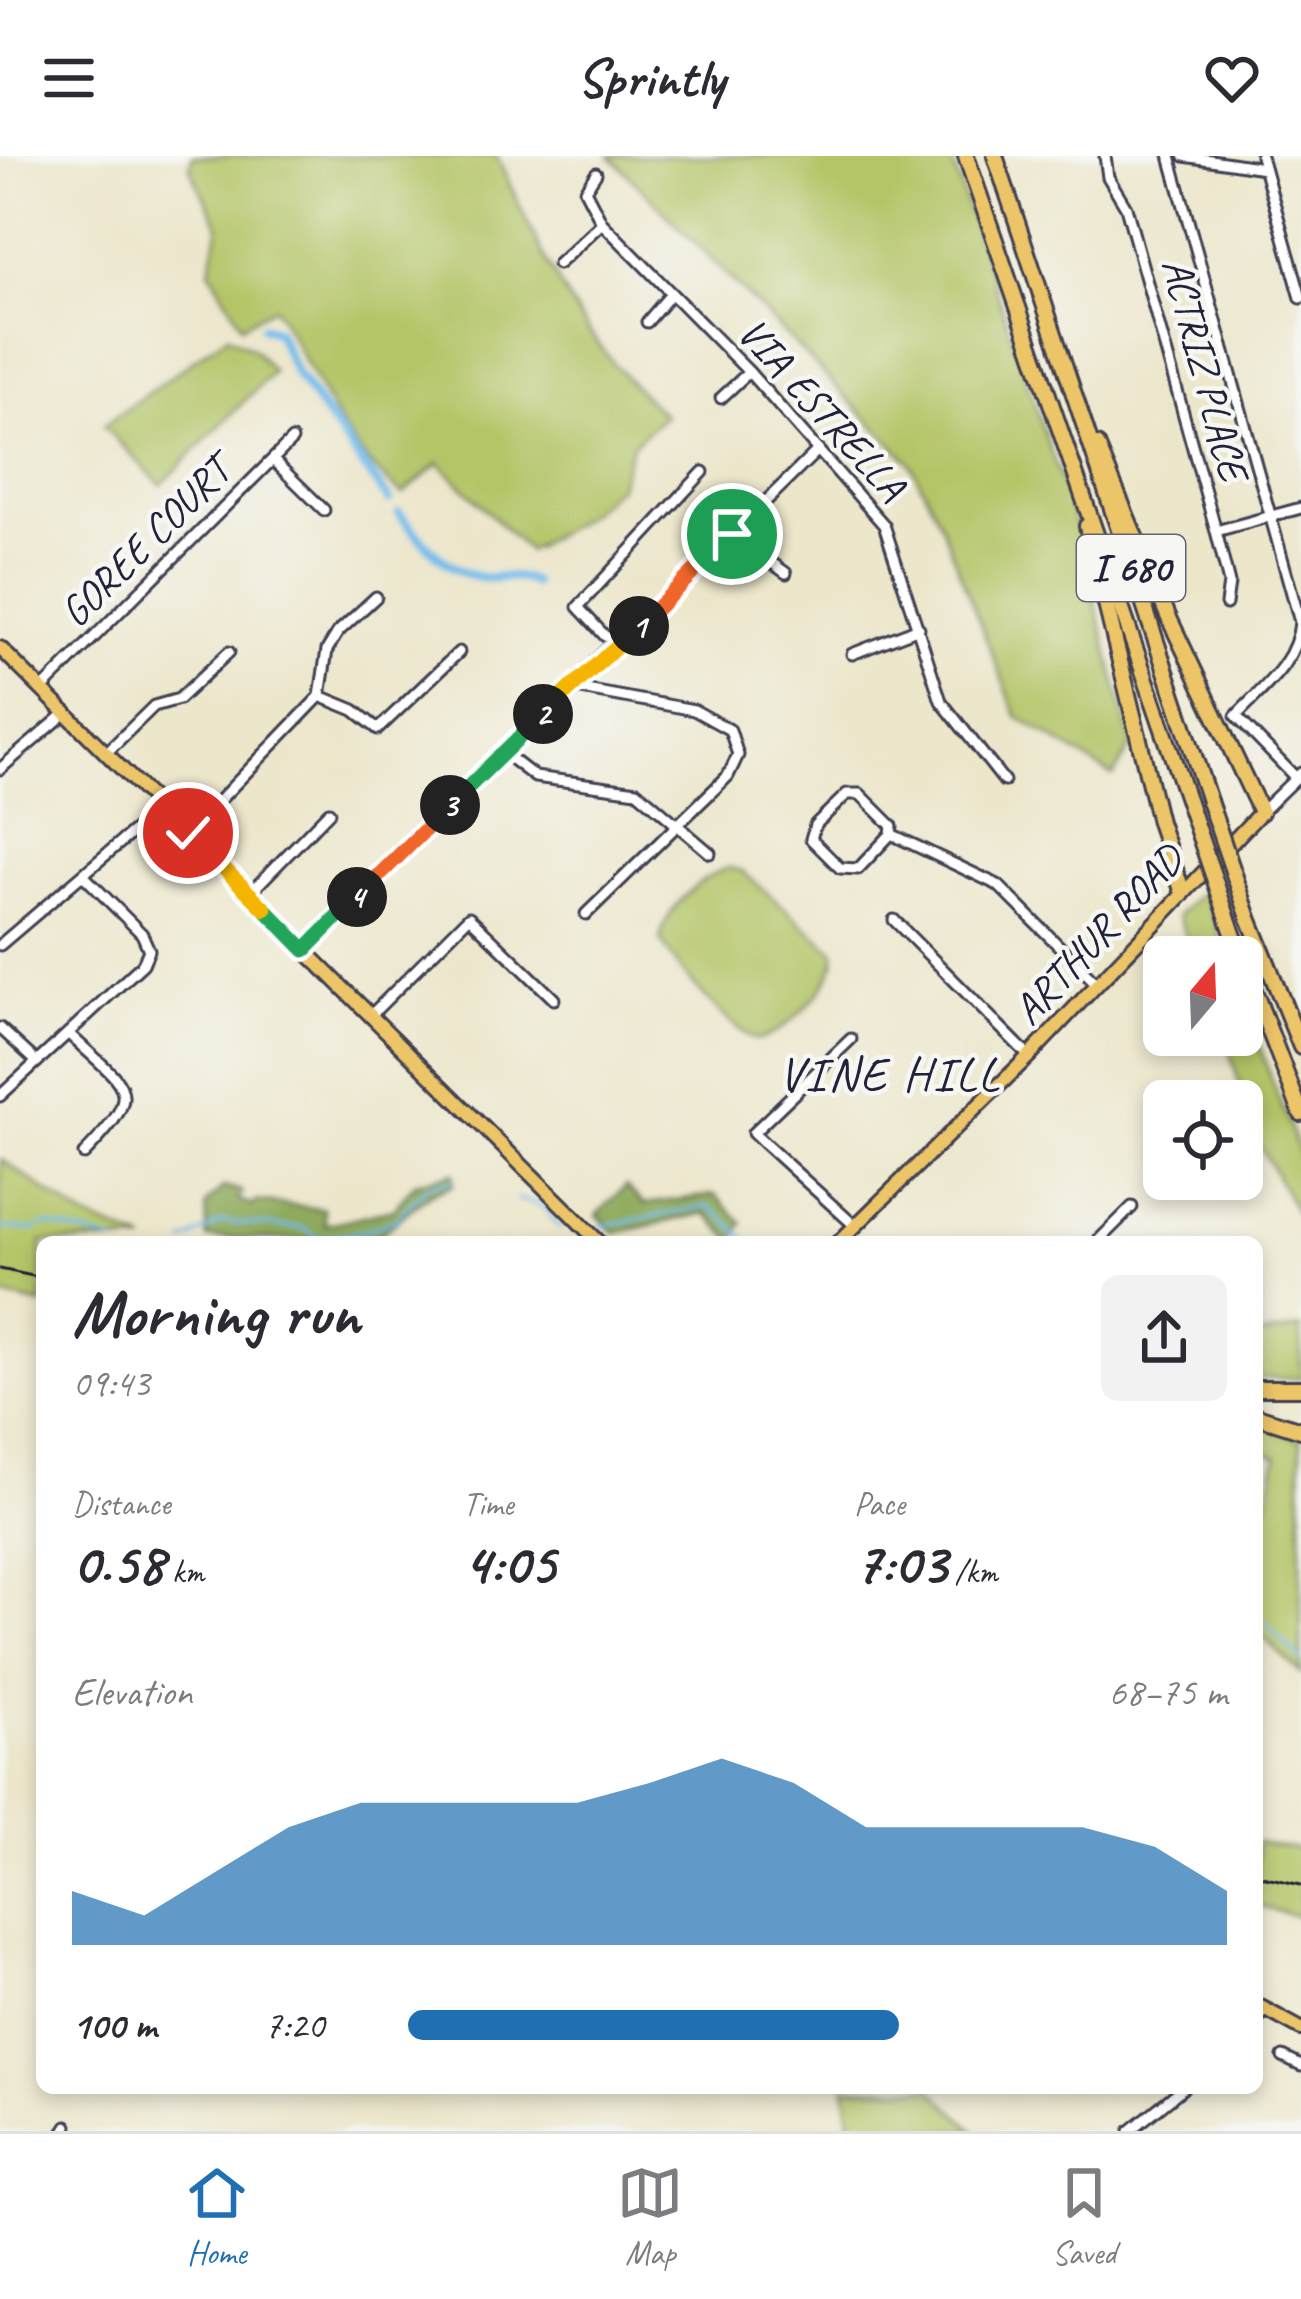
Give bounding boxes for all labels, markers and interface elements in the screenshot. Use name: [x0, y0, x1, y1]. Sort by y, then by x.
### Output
text: Sprintly: [577, 44, 724, 112]
icon: menu: [36, 45, 102, 111]
icon: heart: [1199, 45, 1265, 111]
street label: ACTRIZ PLACE: [1150, 252, 1261, 490]
street label: VIA ESTRELLA: [726, 307, 918, 512]
street label: GOREE COURT: [49, 439, 248, 638]
pin: [681, 483, 783, 585]
icon: arrive: [699, 501, 765, 567]
road number: I 680: [1077, 535, 1185, 601]
pin: 1: [609, 596, 669, 656]
text: 1: [632, 605, 646, 647]
pin: 2: [513, 684, 573, 744]
text: 2: [536, 693, 550, 735]
pin: 3: [420, 775, 480, 835]
pin: [137, 782, 239, 884]
text: 3: [443, 784, 457, 826]
icon: check: [155, 800, 221, 866]
street label: ARTHUR ROAD: [1001, 831, 1197, 1036]
pin: 4: [327, 867, 387, 927]
text: 4: [350, 876, 364, 918]
north arrow: [1143, 936, 1263, 1056]
map controls: [1143, 936, 1263, 1200]
district label: VINE HILL: [778, 1044, 1002, 1104]
button: locate: [1143, 1080, 1263, 1200]
text: Morning run: [72, 1272, 360, 1355]
button: share: [1101, 1275, 1227, 1401]
text: 09:43: [72, 1359, 150, 1408]
text: Distance: [72, 1483, 170, 1525]
text: Time: [463, 1483, 514, 1525]
text: Pace: [854, 1483, 905, 1525]
text: 0.58: [72, 1525, 164, 1601]
text: 4:05: [463, 1525, 555, 1601]
text: 7:03: [854, 1525, 947, 1601]
text: km: [164, 1551, 204, 1593]
text: /km: [947, 1551, 998, 1593]
text: Elevation: [72, 1668, 192, 1717]
text: 68–75 m: [1108, 1668, 1227, 1717]
text: 100 m: [72, 2001, 156, 2050]
text: 7:20: [264, 2001, 324, 2050]
tab: Home: [184, 2160, 250, 2274]
tab: Map: [617, 2160, 683, 2274]
tab: Saved: [1051, 2160, 1117, 2274]

